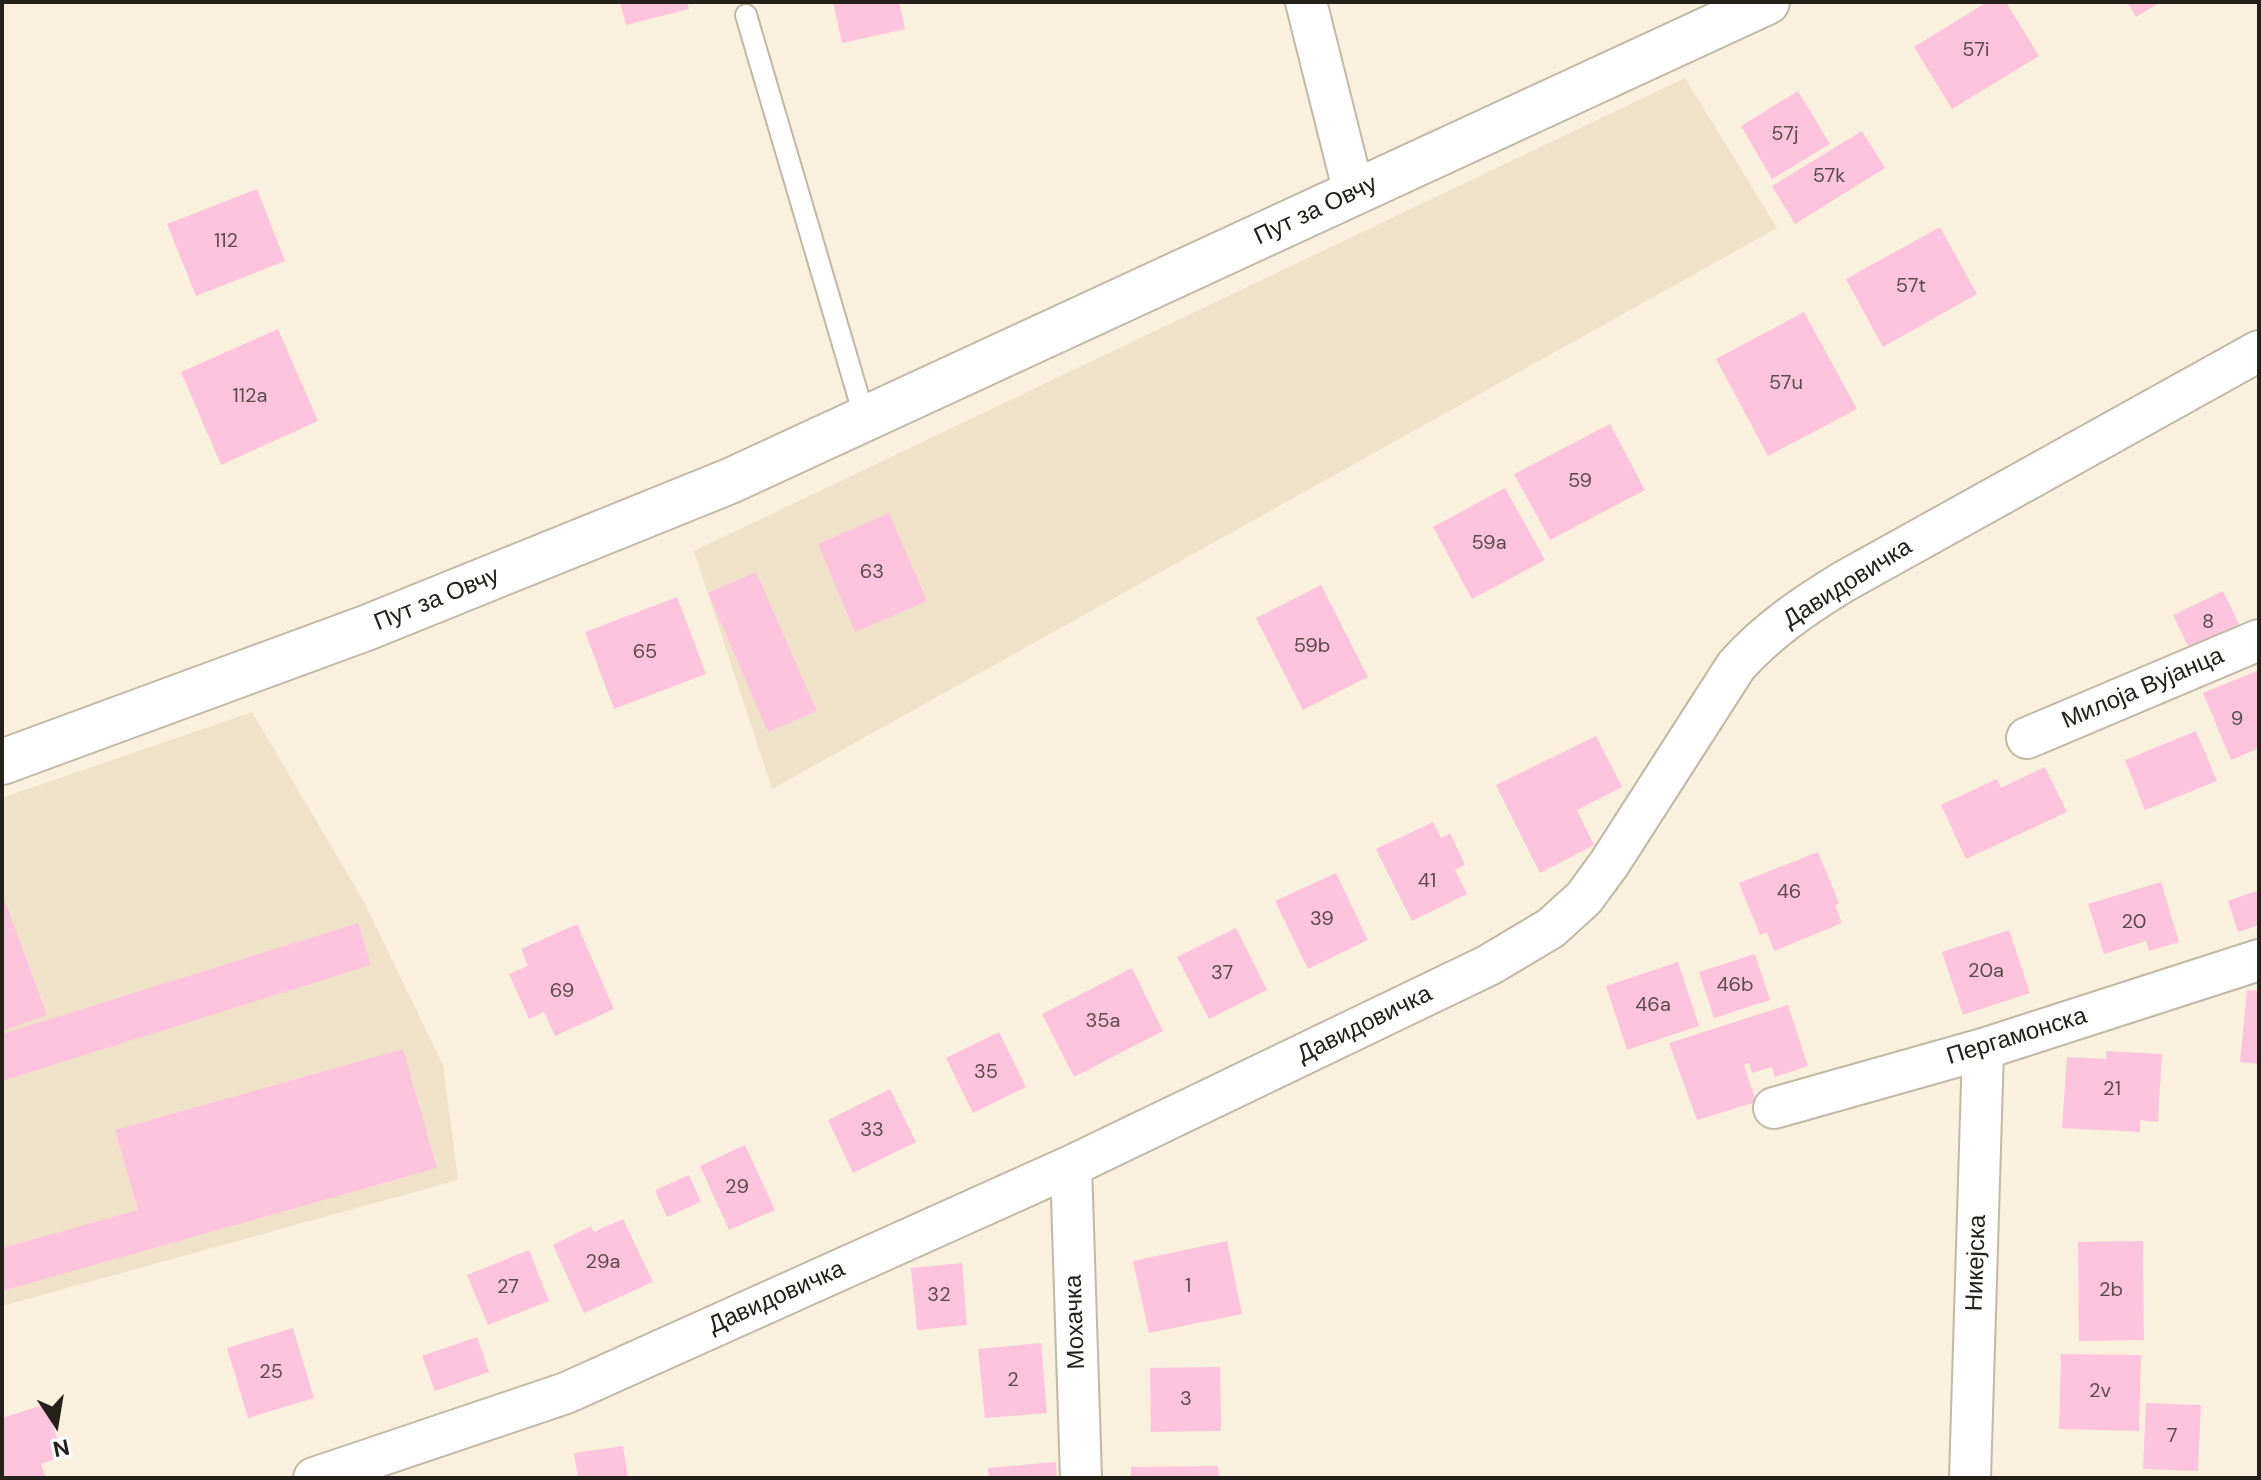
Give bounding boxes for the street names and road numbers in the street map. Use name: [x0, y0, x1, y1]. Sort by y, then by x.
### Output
street label: Пут за Овчу: [1250, 170, 1382, 252]
street label: Давидовичка: [1778, 533, 1918, 635]
street label: Пут за Овчу: [370, 562, 504, 638]
street label: Милоја Вујанца: [2058, 642, 2228, 736]
street label: Давидовичка: [1293, 980, 1437, 1070]
street label: Пергамонска: [1943, 1002, 2091, 1072]
street label: Никејска: [1961, 1214, 1993, 1312]
street label: Давидовичка: [704, 1255, 850, 1341]
street label: Мохачка: [1060, 1274, 1092, 1370]

